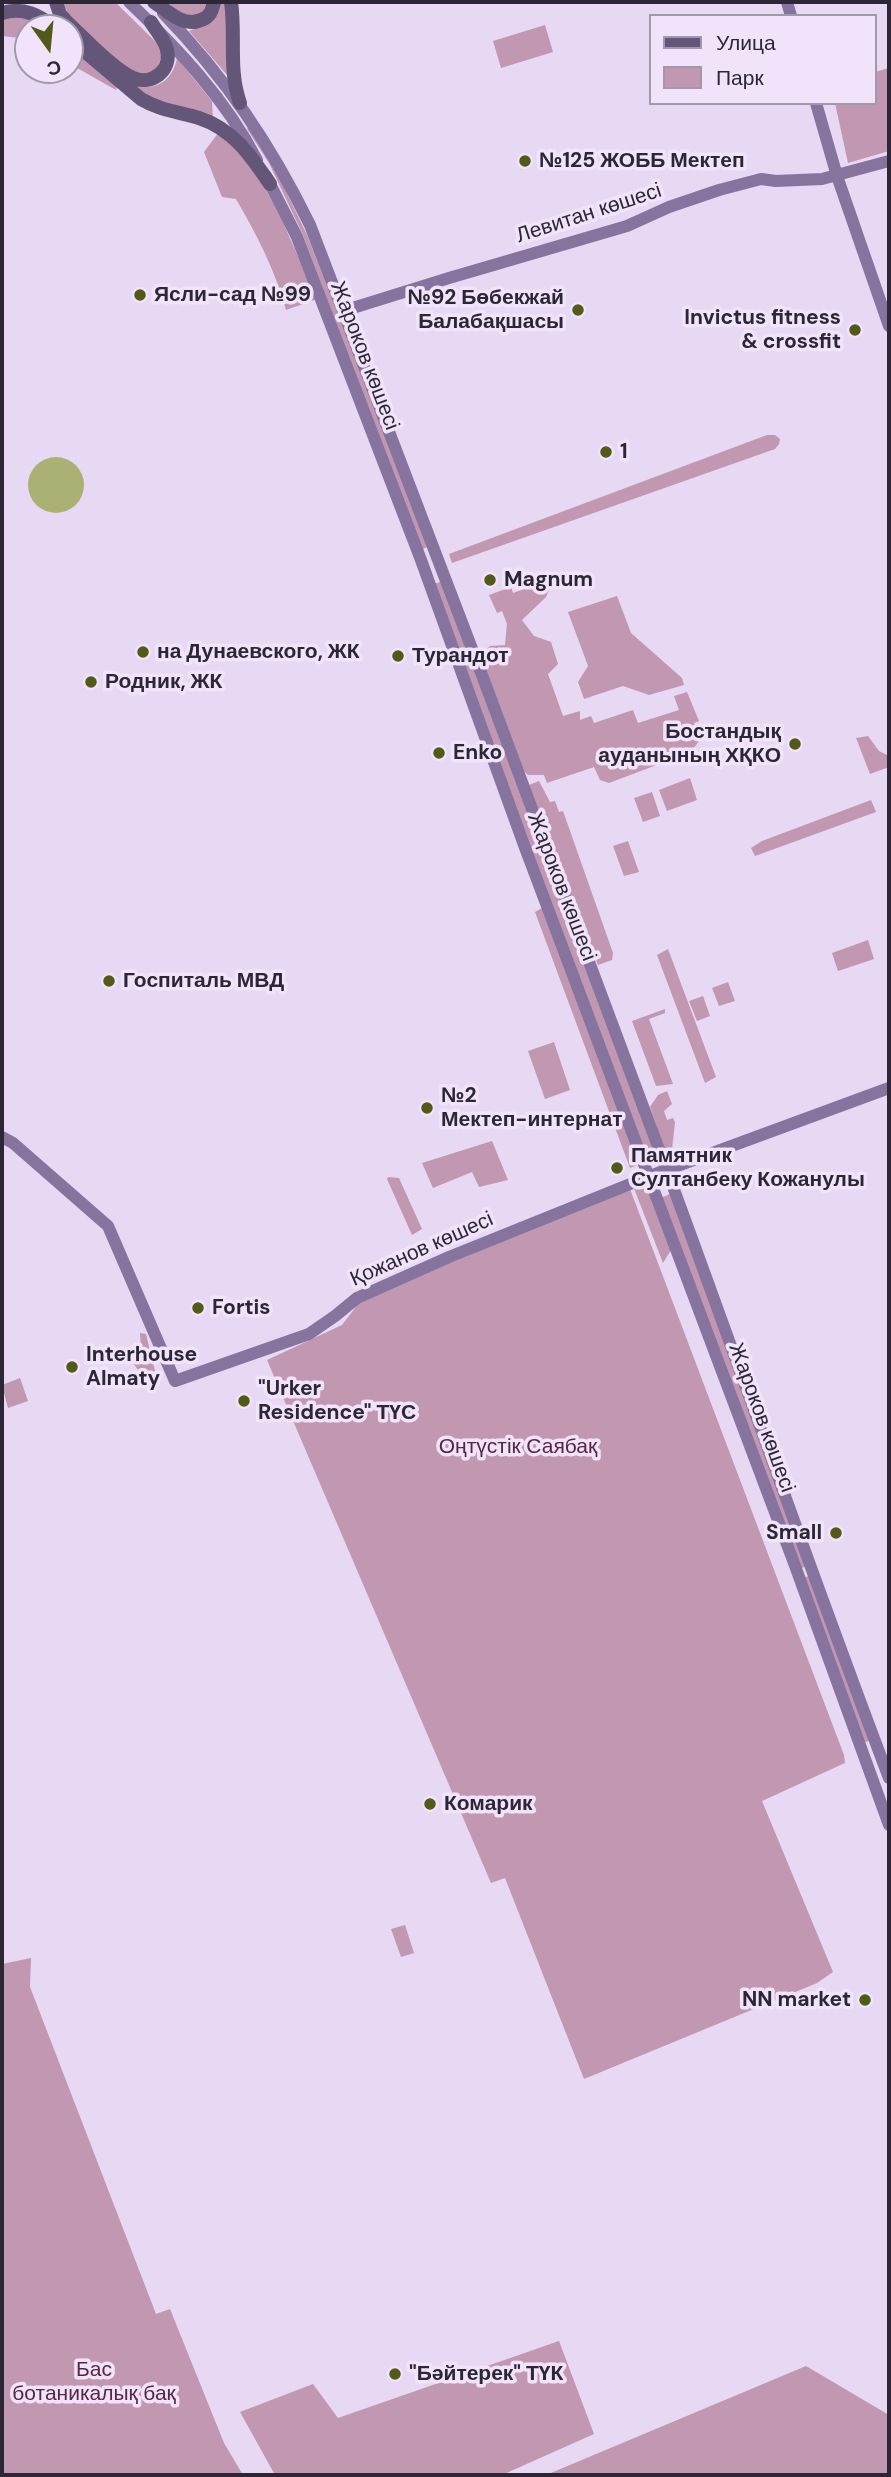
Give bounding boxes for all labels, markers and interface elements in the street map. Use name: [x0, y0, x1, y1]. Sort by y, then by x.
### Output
north arrow: [14, 14, 84, 84]
legend: [650, 14, 877, 105]
text: Улица: [716, 29, 776, 57]
text: С: [44, 54, 64, 82]
text: Парк: [716, 64, 764, 92]
place label: №125 ЖОББ Мектеп: [539, 148, 745, 174]
marker: №125 ЖОББ Мектеп: [517, 153, 533, 169]
street label: Левитан көшесі: [513, 179, 665, 249]
street label: Жароков көшесі: [324, 278, 404, 434]
place label: Ясли-сад №99: [154, 282, 311, 308]
place label: №92 Бөбекжай Балабақшасы: [408, 285, 564, 335]
marker: Ясли-сад №99: [132, 287, 148, 303]
marker: №92 Бөбекжай Балабақшасы: [570, 302, 586, 318]
place label: Invictus fitness & crossfit: [684, 305, 841, 355]
marker: Invictus fitness & crossfit: [847, 322, 863, 338]
place label: 1: [620, 439, 628, 465]
marker: 1: [598, 444, 614, 460]
place label: Magnum: [504, 567, 593, 593]
marker: Magnum: [482, 572, 498, 588]
place label: на Дунаевского, ЖК: [157, 639, 360, 665]
place label: Турандот: [412, 643, 509, 669]
marker: на Дунаевского, ЖК: [135, 644, 151, 660]
marker: Турандот: [390, 648, 406, 664]
place label: Родник, ЖК: [105, 669, 222, 695]
marker: Родник, ЖК: [83, 674, 99, 690]
place label: Бостандық ауданының ХҚКО: [598, 719, 781, 769]
marker: Бостандық ауданының ХҚКО: [787, 736, 803, 752]
place label: Enko: [453, 740, 502, 766]
marker: Enko: [431, 745, 447, 761]
street label: Жароков көшесі: [521, 809, 601, 965]
place label: Госпиталь МВД: [123, 968, 284, 994]
marker: Госпиталь МВД: [101, 973, 117, 989]
place label: №2 Мектеп-интернат: [441, 1083, 622, 1133]
marker: №2 Мектеп-интернат: [419, 1100, 435, 1116]
place label: Памятник Султанбеку Кожанулы: [631, 1143, 865, 1193]
marker: Памятник Султанбеку Кожанулы: [609, 1160, 625, 1176]
street label: Қожанов көшесі: [347, 1207, 497, 1293]
place label: Fortis: [212, 1295, 271, 1321]
marker: Fortis: [190, 1300, 206, 1316]
street label: Жароков көшесі: [722, 1340, 800, 1496]
place label: Interhouse Almaty: [86, 1342, 197, 1392]
marker: Interhouse Almaty: [64, 1359, 80, 1375]
place label: "Urker Residence" ТҮС: [258, 1376, 416, 1426]
marker: "Urker Residence" ТҮС: [236, 1393, 252, 1409]
park label: Оңтүстік Саябақ: [439, 1434, 597, 1460]
place label: Small: [766, 1520, 822, 1546]
marker: Small: [828, 1525, 844, 1541]
place label: Комарик: [444, 1791, 533, 1817]
marker: Комарик: [422, 1796, 438, 1812]
place label: NN market: [742, 1987, 851, 2013]
marker: NN market: [857, 1992, 873, 2008]
park label: Бас ботаникалық бақ: [12, 2357, 176, 2407]
place label: "Бәйтерек" ТҮК: [409, 2361, 563, 2387]
marker: "Бәйтерек" ТҮК: [387, 2366, 403, 2382]

